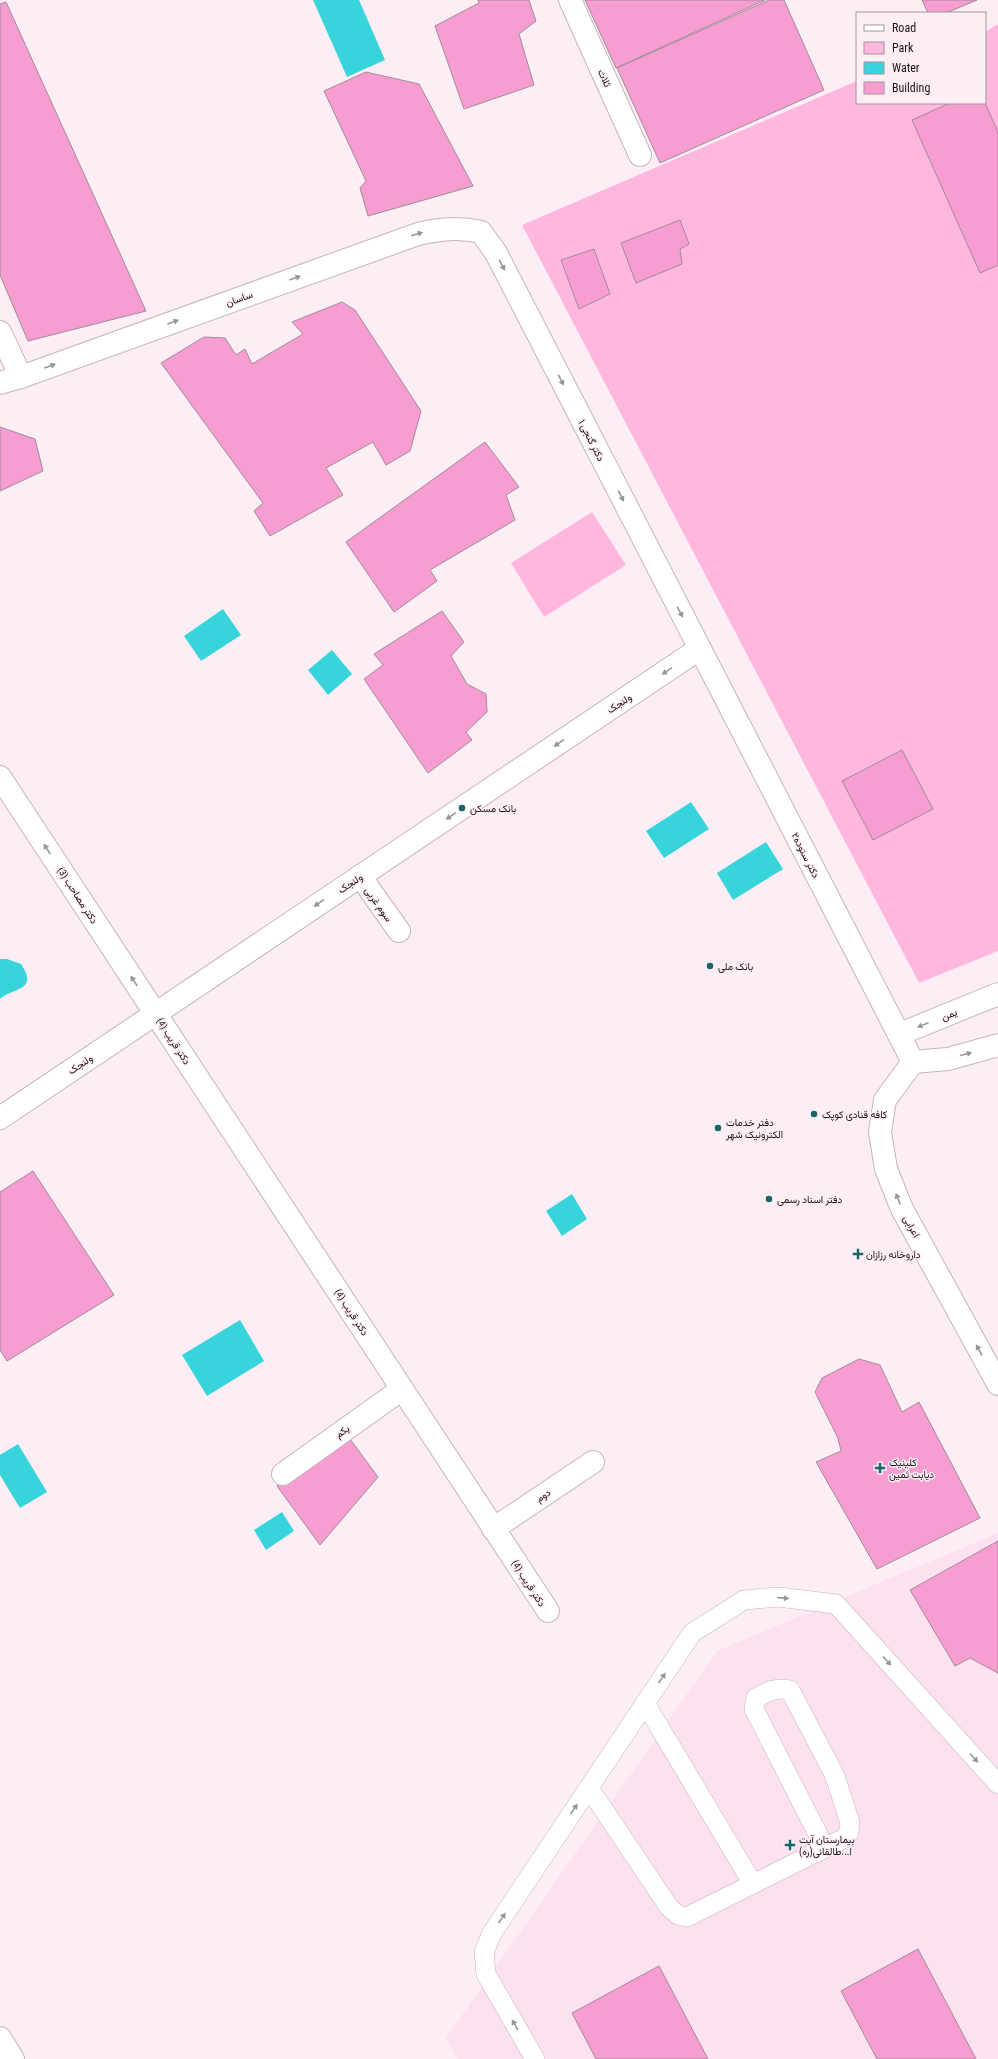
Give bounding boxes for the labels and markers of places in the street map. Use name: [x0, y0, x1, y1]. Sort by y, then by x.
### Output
marker: بانک مسکن: [457, 803, 467, 813]
place label: بانک مسکن: [470, 803, 516, 815]
marker: بانک ملی: [705, 961, 715, 971]
place label: بانک ملی: [718, 961, 753, 973]
marker: کافه قنادی کوپک: [809, 1109, 819, 1119]
place label: کافه قنادی کوپک: [822, 1109, 888, 1122]
place label: دفتر خدمات الکترونیک شهر: [725, 1117, 783, 1141]
marker: دفتر خدمات الکترونیک شهر: [713, 1123, 723, 1133]
marker: دفتر اسناد رسمی: [764, 1194, 774, 1204]
place label: دفتر اسناد رسمی: [777, 1194, 842, 1206]
marker: داروخانه رزازان: [853, 1249, 863, 1259]
place label: داروخانه رزازان: [866, 1249, 921, 1261]
place label: کلینیک دیابت ثمین: [889, 1457, 934, 1481]
marker: کلینیک دیابت ثمین: [874, 1462, 886, 1474]
place label: بیمارستان آیت ا...طالقانی(ره): [799, 1834, 855, 1858]
marker: بیمارستان آیت ا...طالقانی(ره): [784, 1839, 796, 1851]

